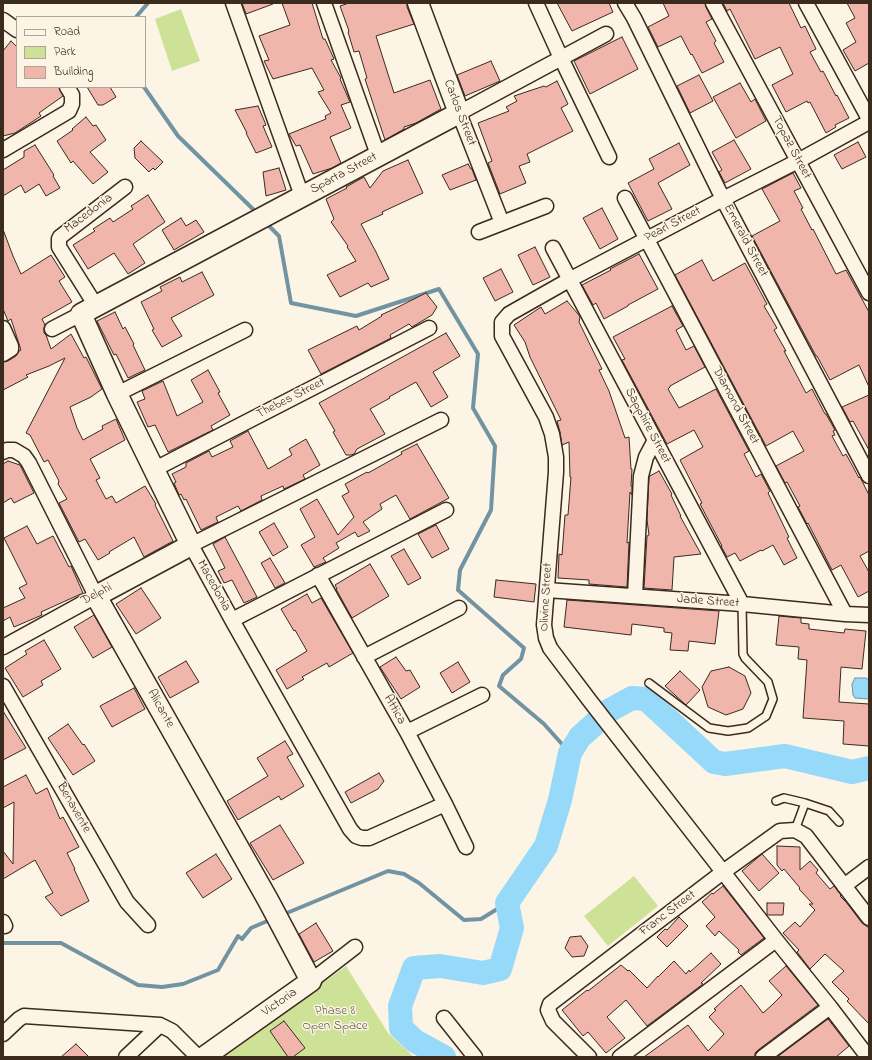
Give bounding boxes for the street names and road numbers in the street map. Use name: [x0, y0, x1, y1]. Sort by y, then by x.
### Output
street label: Carlos Street: [439, 78, 479, 148]
street label: Topaz Street: [768, 114, 814, 182]
street label: Sparta Street: [308, 150, 380, 198]
street label: Macedonia: [62, 191, 116, 237]
street label: Emerald Street: [719, 202, 771, 280]
street label: Pearl Street: [642, 204, 704, 246]
street label: Diamond Street: [708, 365, 762, 447]
street label: Thebes Street: [254, 375, 328, 423]
street label: Sapphire Street: [621, 385, 673, 467]
street label: Macedonia: [193, 558, 233, 614]
street label: Olivine Street: [537, 562, 557, 632]
street label: Delphi: [79, 580, 115, 610]
street label: Jade Street: [676, 592, 740, 612]
street label: Alicante: [143, 687, 177, 731]
street label: Attica: [379, 692, 409, 728]
street label: Benavente: [52, 780, 94, 836]
street label: Franc Street: [637, 888, 699, 940]
street label: Victoria: [259, 985, 301, 1021]

